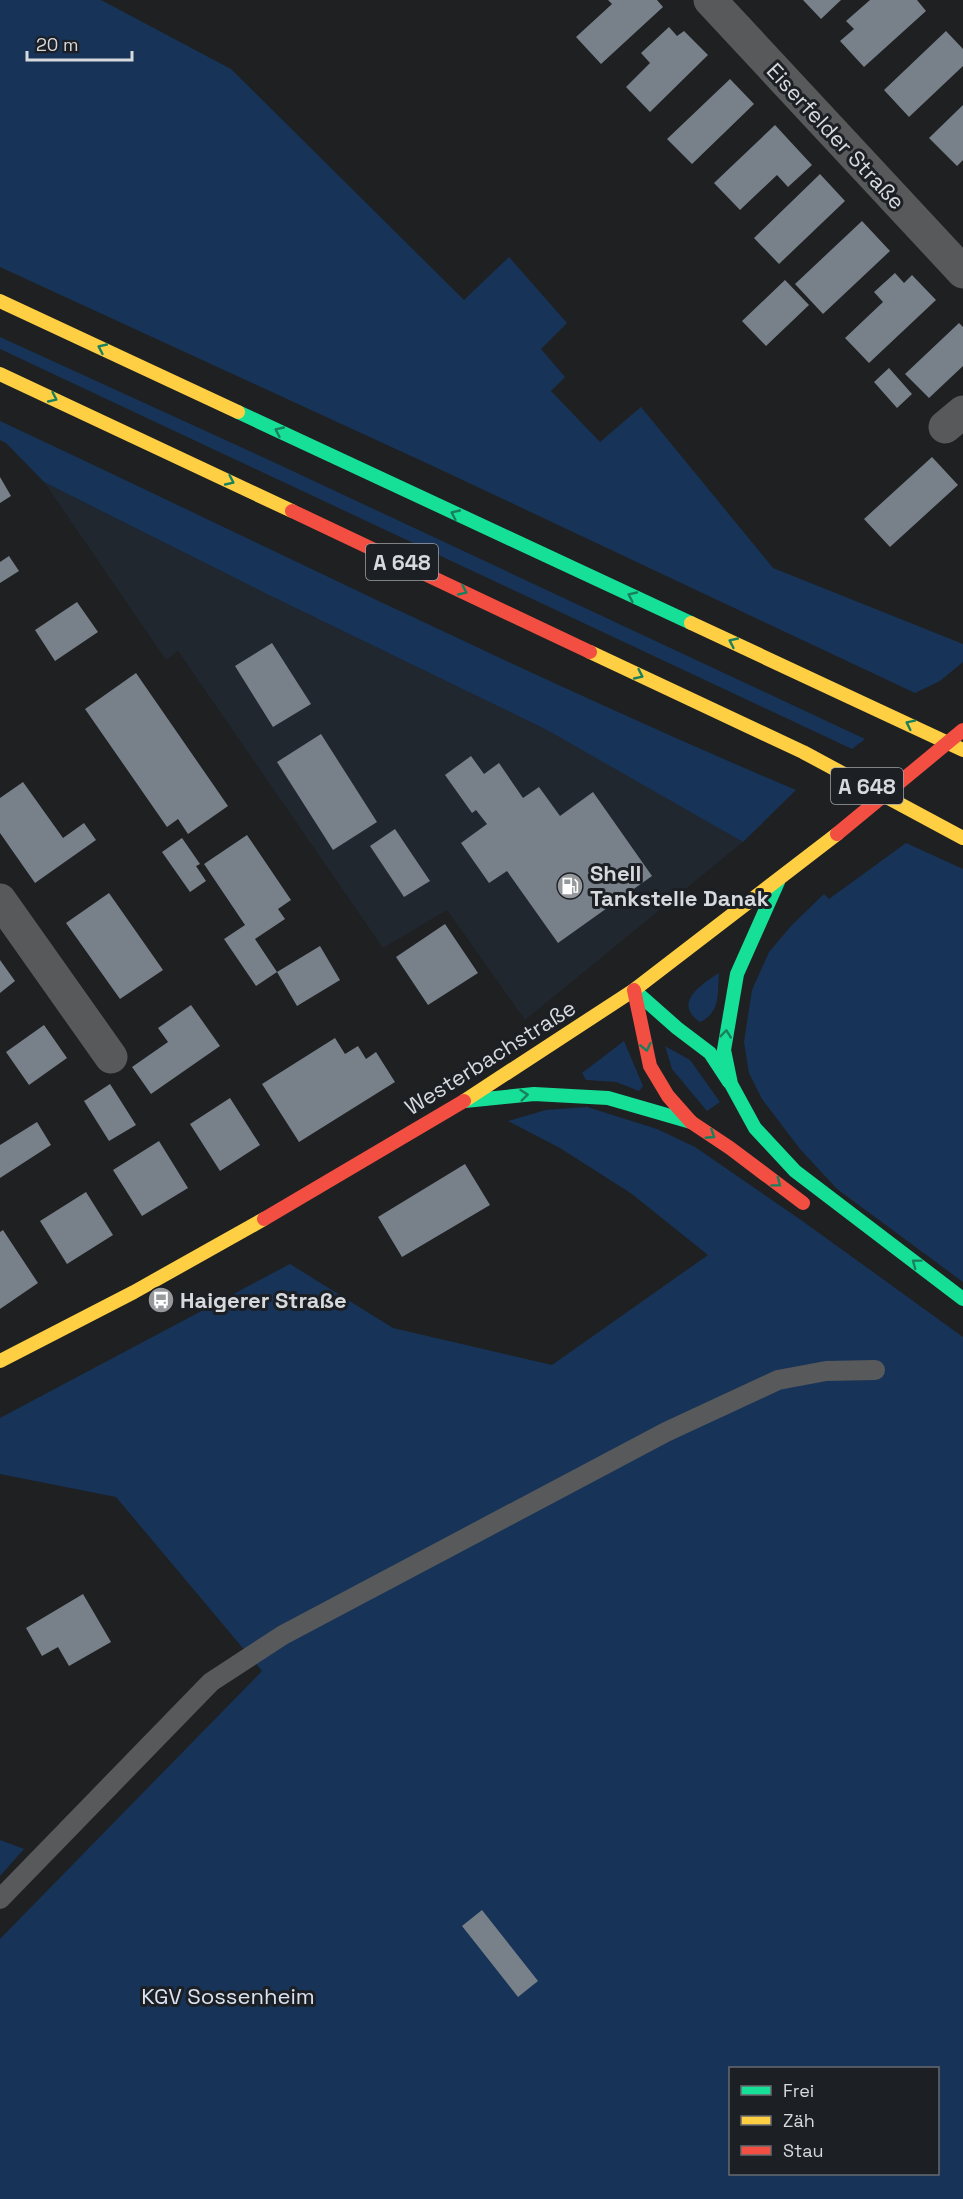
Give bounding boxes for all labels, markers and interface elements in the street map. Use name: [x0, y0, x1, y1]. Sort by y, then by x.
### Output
scale bar: [27, 24, 132, 62]
text: 20 m: [36, 33, 79, 56]
street label: Eiserfelder Straße: [761, 57, 911, 215]
one-way arrow: [98, 344, 109, 356]
one-way arrow: [47, 391, 58, 403]
one-way arrow: [274, 427, 285, 439]
one-way arrow: [223, 474, 234, 486]
one-way arrow: [451, 510, 462, 522]
road number: A 648: [366, 544, 438, 580]
one-way arrow: [456, 584, 467, 596]
one-way arrow: [628, 591, 639, 603]
one-way arrow: [729, 638, 740, 650]
one-way arrow: [633, 667, 644, 679]
one-way arrow: [906, 720, 917, 732]
road number: A 648: [831, 768, 903, 804]
place label: Shell Tankstelle Danak: [590, 859, 770, 912]
fuel station icon: Shell Tankstelle Danak: [555, 871, 585, 901]
street label: Westerbachstraße: [399, 993, 581, 1121]
one-way arrow: [719, 1030, 732, 1039]
one-way arrow: [639, 1042, 652, 1052]
one-way arrow: [519, 1089, 528, 1102]
one-way arrow: [704, 1128, 715, 1139]
one-way arrow: [771, 1176, 782, 1187]
one-way arrow: [912, 1260, 923, 1271]
bus stop icon: Haigerer Straße: [146, 1285, 176, 1315]
place label: Haigerer Straße: [180, 1286, 347, 1314]
park label: KGV Sossenheim: [141, 1982, 315, 2010]
legend: [729, 2067, 939, 2175]
text: Frei: [783, 2079, 814, 2102]
text: Zäh: [783, 2109, 815, 2132]
text: Stau: [783, 2139, 823, 2162]

